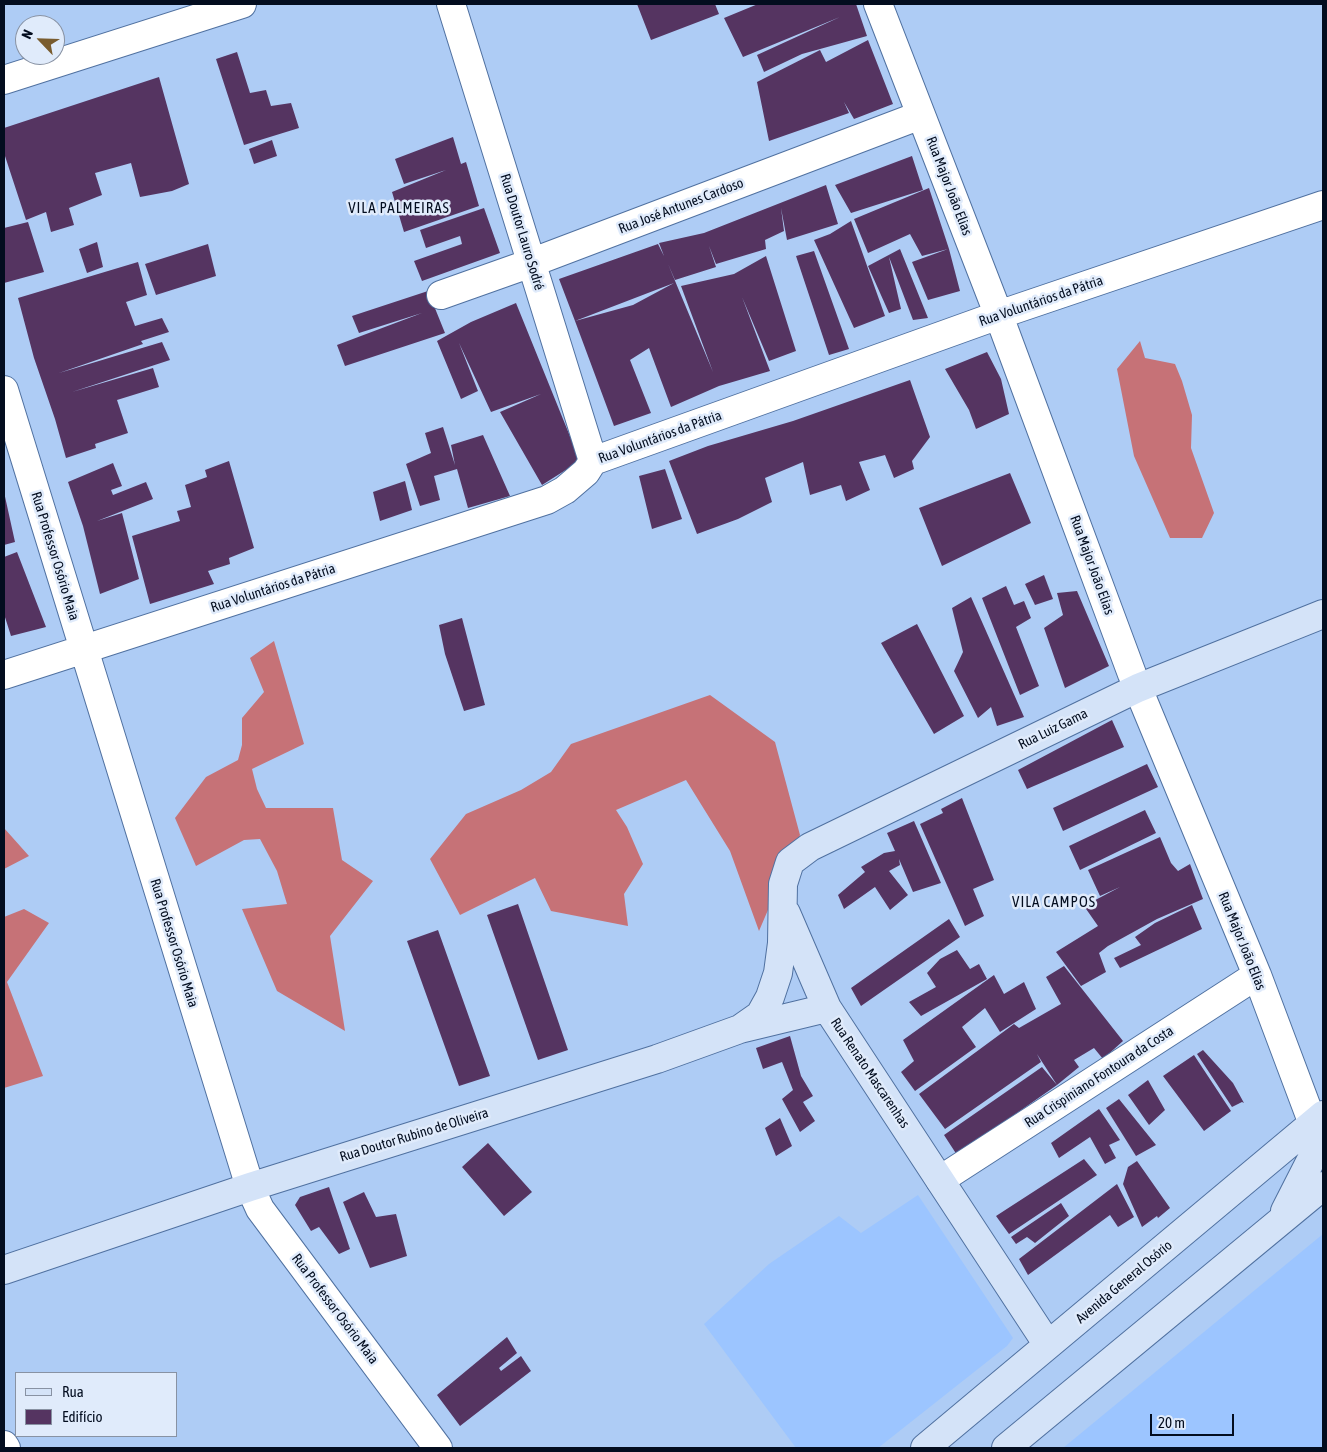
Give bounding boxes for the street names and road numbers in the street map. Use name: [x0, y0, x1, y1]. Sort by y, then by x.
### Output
street label: Rua Major João Elias: [922, 134, 976, 238]
street label: Rua Doutor Lauro Sodré: [496, 172, 548, 292]
street label: Rua José Antunes Cardoso: [616, 174, 746, 238]
street label: Rua Voluntários da Pátria: [977, 272, 1105, 330]
street label: Rua Voluntários da Pátria: [596, 407, 724, 467]
street label: Rua Professor Osório Maia: [27, 490, 83, 622]
street label: Rua Major João Elias: [1066, 513, 1118, 617]
street label: Rua Voluntários da Pátria: [209, 560, 337, 616]
street label: Rua Luiz Gama: [1016, 705, 1090, 753]
street label: Rua Professor Osório Maia: [146, 877, 202, 1009]
street label: Rua Major João Elias: [1215, 889, 1269, 993]
street label: Rua Renato Mascarenhas: [827, 1015, 913, 1131]
street label: Rua Crispiniano Fontoura da Costa: [1021, 1023, 1177, 1131]
street label: Rua Doutor Rubino de Oliveira: [338, 1104, 490, 1166]
street label: Avenida General Osório: [1072, 1237, 1176, 1327]
street label: Rua Professor Osório Maia: [288, 1251, 382, 1367]

